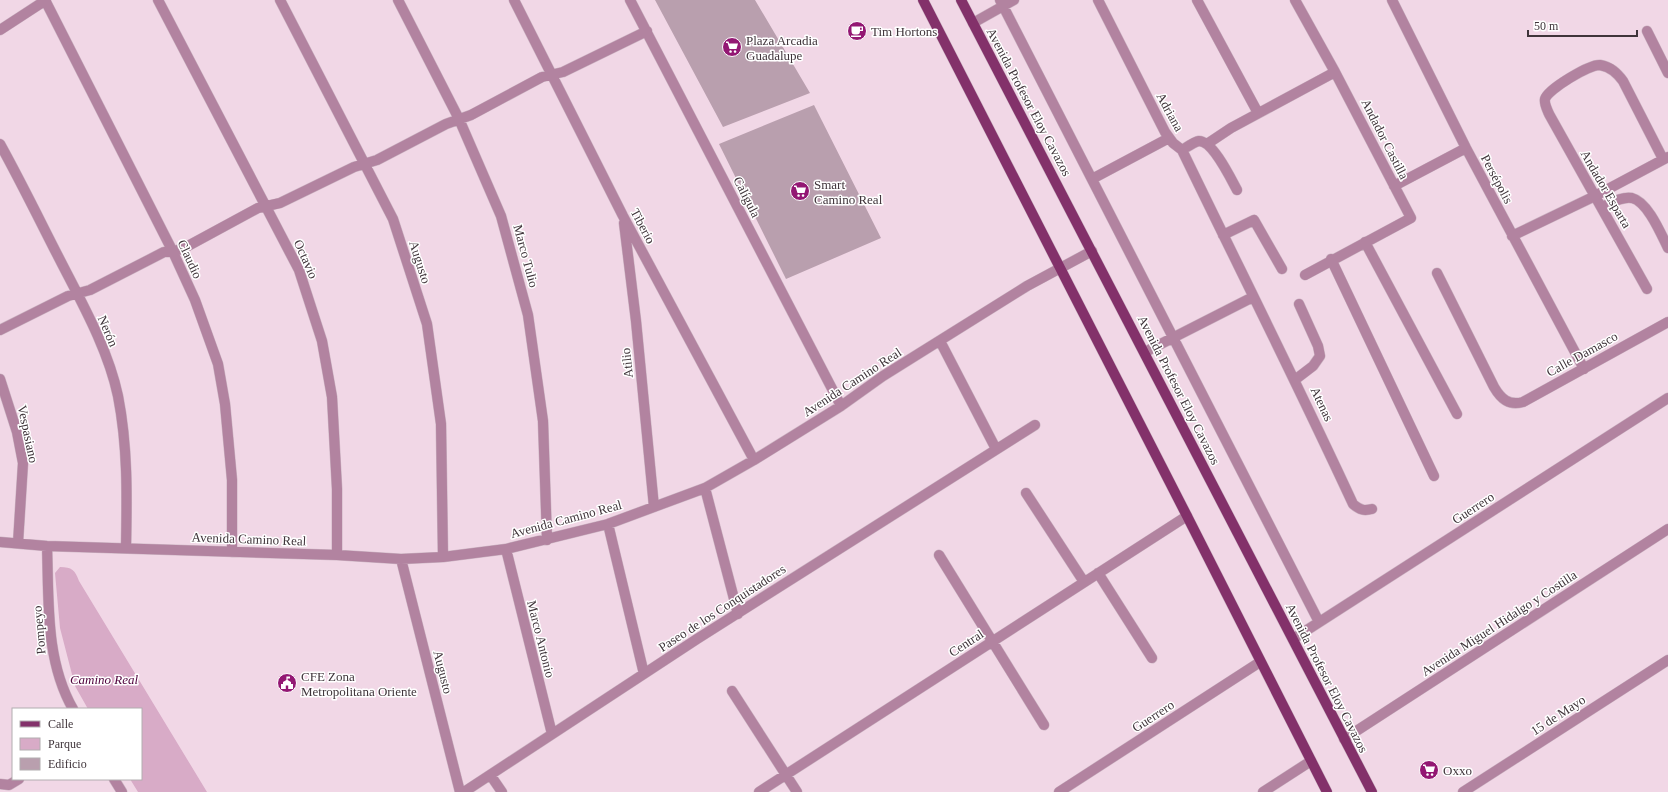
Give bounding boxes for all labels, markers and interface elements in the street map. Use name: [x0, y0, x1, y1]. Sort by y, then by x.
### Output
scale bar: [1528, 12, 1637, 38]
text: 50 m: [1534, 19, 1559, 33]
cafe icon: Tim Hortons: [846, 20, 868, 42]
place label: Tim Hortons: [871, 24, 937, 39]
street label: Avenida Profesor Eloy Cavazos: [984, 25, 1074, 179]
place label: Plaza Arcadia Guadalupe: [746, 33, 818, 63]
supermarket icon: Plaza Arcadia Guadalupe: [721, 36, 743, 58]
street label: Adriana: [1153, 90, 1187, 134]
street label: Andador Castilla: [1358, 96, 1412, 182]
street label: Andador Esparta: [1578, 147, 1635, 231]
street label: Persépolis: [1478, 152, 1516, 206]
street label: Calígula: [730, 174, 764, 220]
place label: Smart Camino Real: [814, 177, 883, 207]
supermarket icon: Smart Camino Real: [789, 180, 811, 202]
street label: Tiberio: [628, 206, 658, 246]
street label: Marco Tulio: [510, 223, 542, 289]
street label: Claudio: [175, 237, 205, 281]
street label: Octavio: [291, 237, 321, 281]
street label: Augusto: [406, 239, 434, 285]
street label: Nerón: [95, 313, 121, 349]
street label: Avenida Profesor Eloy Cavazos: [1135, 313, 1223, 467]
street label: Calle Damasco: [1544, 328, 1620, 380]
street label: Avenida Camino Real: [800, 344, 904, 419]
street label: Atilio: [618, 347, 636, 379]
street label: Atenas: [1308, 384, 1336, 424]
street label: Vespasiano: [15, 404, 41, 464]
street label: Guerrero: [1449, 489, 1497, 527]
street label: Avenida Camino Real: [509, 497, 624, 541]
street label: Avenida Camino Real: [191, 530, 307, 549]
street label: Paseo de los Conquistadores: [656, 561, 788, 655]
street label: Avenida Miguel Hidalgo y Costilla: [1418, 567, 1580, 679]
street label: Marco Antonio: [524, 599, 558, 679]
street label: Avenida Profesor Eloy Cavazos: [1283, 601, 1371, 755]
street label: Pompeyo: [29, 605, 49, 655]
street label: Central: [946, 626, 986, 660]
street label: Augusto: [430, 649, 456, 695]
place label: CFE Zona Metropolitana Oriente: [301, 669, 417, 699]
park label: Camino Real: [70, 672, 139, 687]
public building icon: CFE Zona Metropolitana Oriente: [276, 672, 298, 694]
street label: 15 de Mayo: [1528, 692, 1588, 738]
street label: Guerrero: [1129, 697, 1177, 735]
legend: [12, 708, 142, 780]
text: Calle: [48, 717, 73, 731]
text: Parque: [48, 737, 81, 751]
text: Edificio: [48, 757, 87, 771]
supermarket icon: Oxxo: [1418, 759, 1440, 781]
place label: Oxxo: [1443, 763, 1472, 778]

